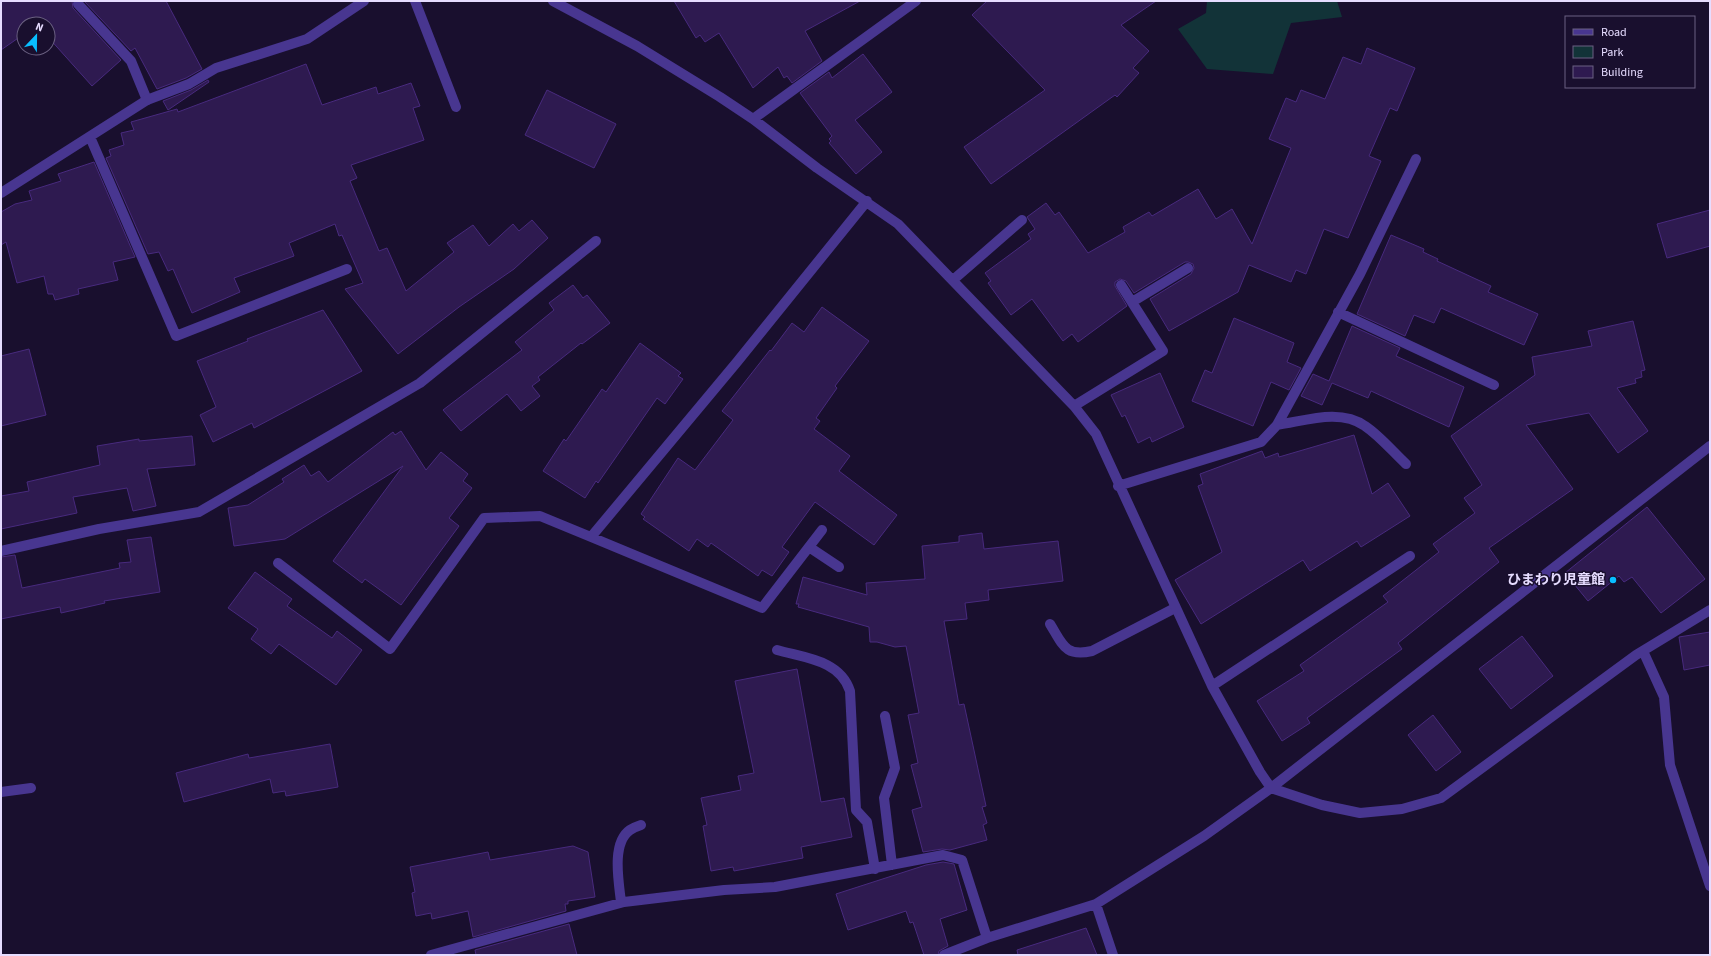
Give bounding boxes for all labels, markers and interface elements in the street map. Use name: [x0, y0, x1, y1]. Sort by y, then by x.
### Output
north arrow: [16, 16, 56, 56]
legend: [1565, 16, 1695, 88]
text: N: [33, 19, 46, 36]
text: Road: [1601, 24, 1627, 41]
text: Park: [1601, 44, 1623, 61]
text: Building: [1601, 64, 1643, 81]
place label: ひまわり児童館: [1507, 570, 1605, 590]
marker: ひまわり児童館: [1608, 575, 1618, 585]

